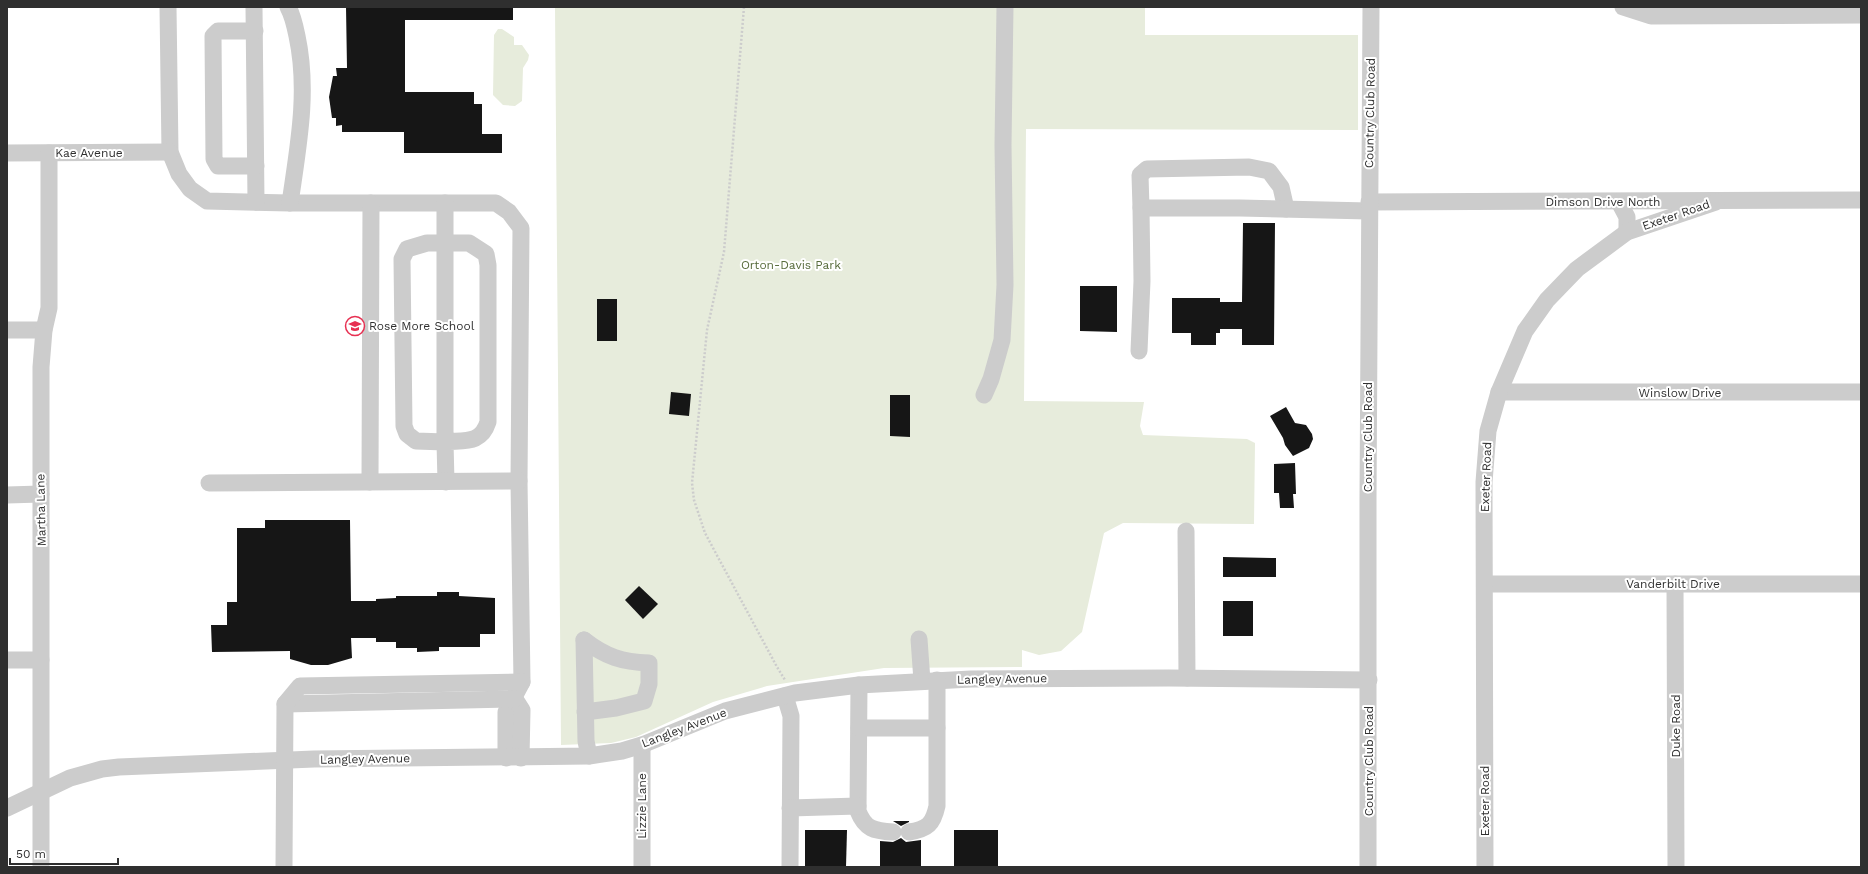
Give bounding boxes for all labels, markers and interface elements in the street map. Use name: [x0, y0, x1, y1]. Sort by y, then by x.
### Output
street label: Country Club Road: [1362, 58, 1378, 168]
street label: Kae Avenue: [55, 146, 123, 160]
street label: Dimson Drive North: [1545, 195, 1661, 209]
street label: Exeter Road: [1640, 197, 1712, 233]
park label: Orton-Davis Park: [741, 258, 841, 272]
school or university icon: Rose More School: [344, 315, 366, 337]
place label: Rose More School: [369, 319, 475, 333]
street label: Country Club Road: [1361, 382, 1375, 492]
street label: Winslow Drive: [1639, 386, 1721, 400]
street label: Exeter Road: [1478, 442, 1494, 512]
street label: Martha Lane: [33, 473, 49, 547]
street label: Vanderbilt Drive: [1626, 577, 1720, 591]
street label: Langley Avenue: [957, 671, 1047, 687]
street label: Duke Road: [1669, 695, 1683, 757]
street label: Langley Avenue: [639, 705, 729, 751]
street label: Country Club Road: [1362, 706, 1376, 816]
street label: Langley Avenue: [320, 751, 410, 767]
street label: Exeter Road: [1478, 766, 1492, 836]
street label: Lizzie Lane: [635, 773, 649, 839]
scale bar: [10, 840, 118, 866]
text: 50 m: [16, 847, 46, 861]

